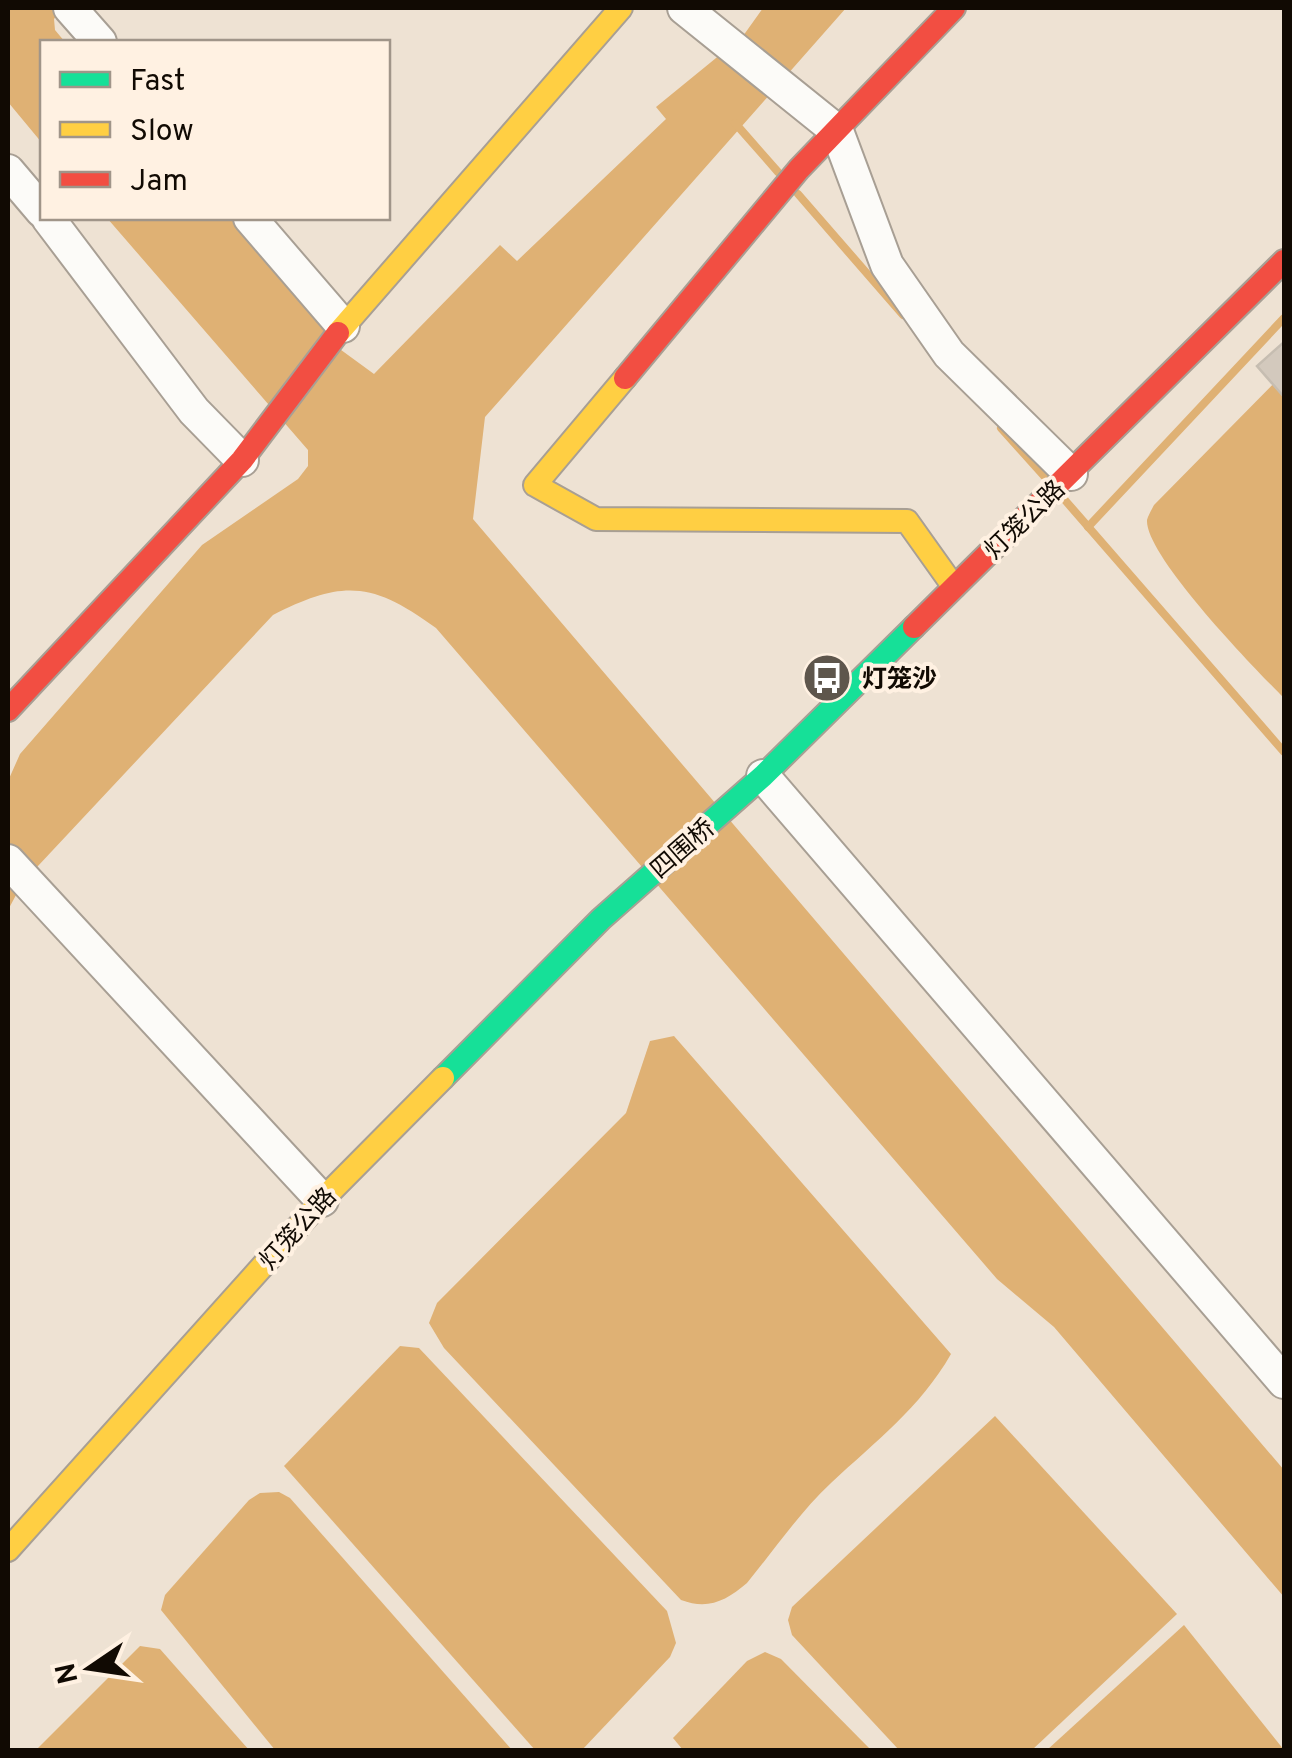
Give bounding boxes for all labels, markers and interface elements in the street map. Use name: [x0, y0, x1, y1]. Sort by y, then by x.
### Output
legend: [40, 40, 390, 220]
text: Fast: [130, 64, 185, 101]
text: Slow: [130, 114, 194, 151]
text: Jam: [130, 164, 188, 201]
street label: 灯笼公路: [979, 475, 1073, 567]
bus stop icon: 灯笼沙: [801, 652, 853, 704]
place label: 灯笼沙: [862, 665, 937, 697]
street label: 四围桥: [645, 814, 723, 887]
street label: 灯笼公路: [254, 1182, 345, 1278]
north arrow: [40, 1618, 140, 1718]
text: N: [49, 1659, 88, 1687]

